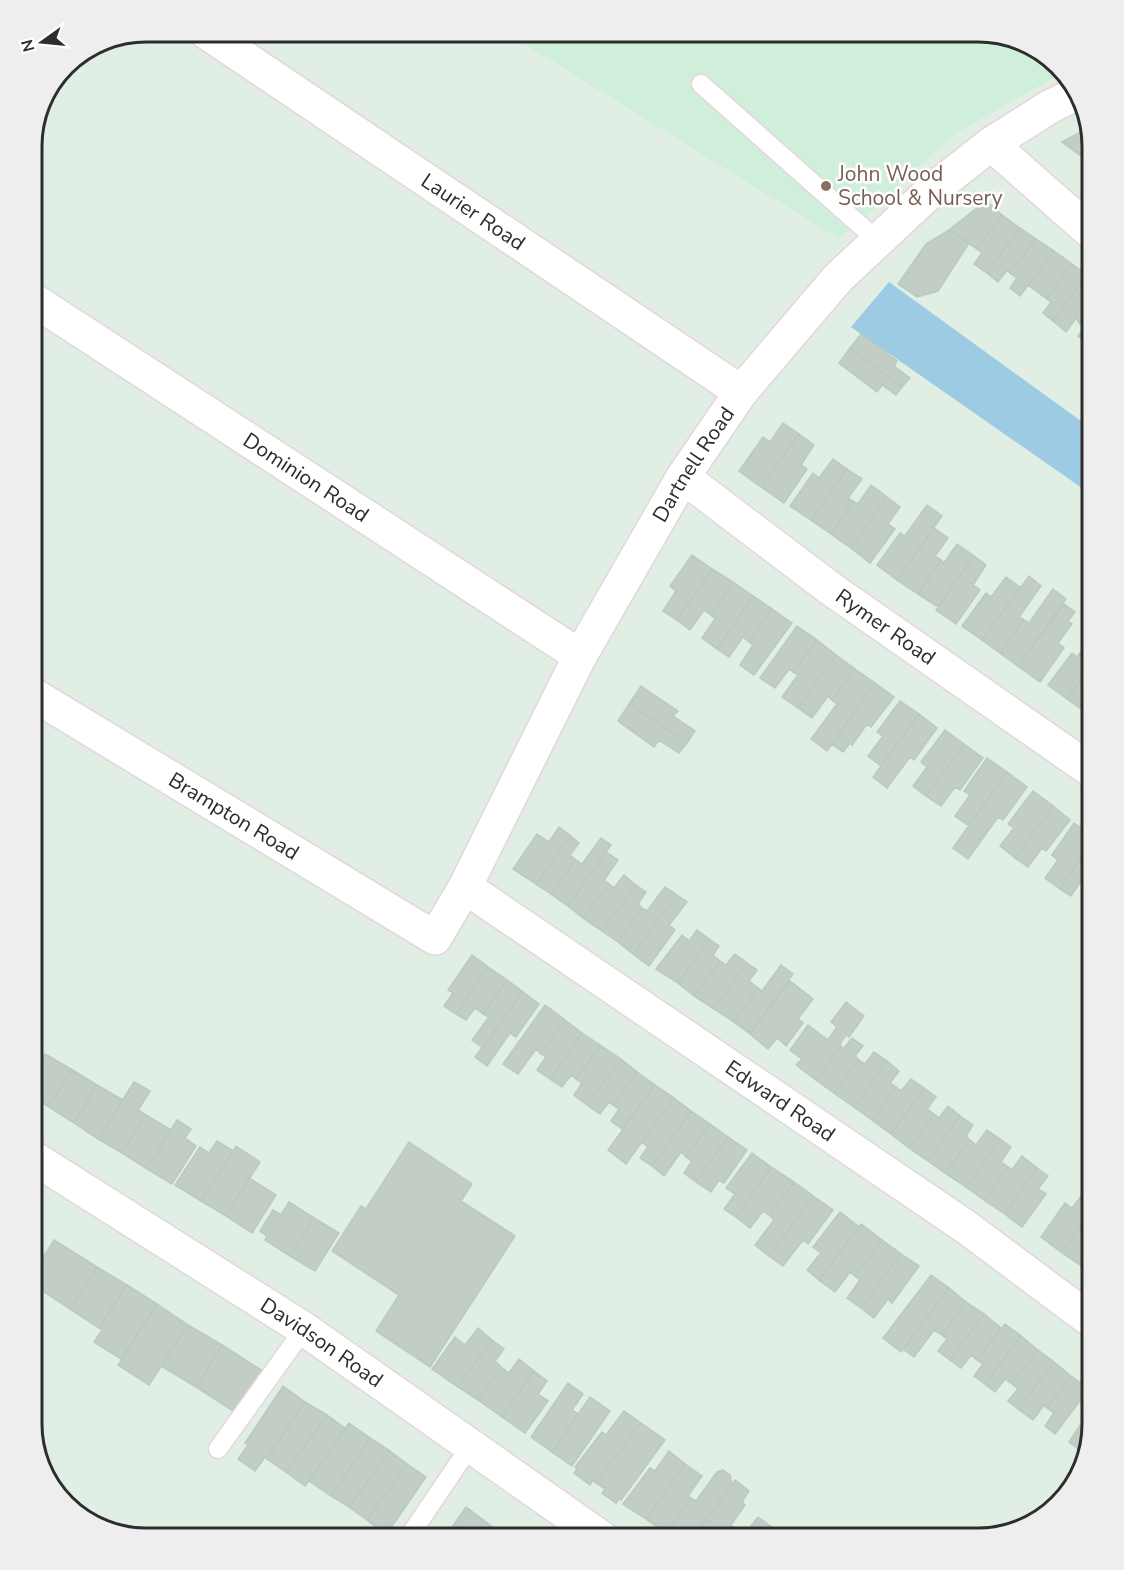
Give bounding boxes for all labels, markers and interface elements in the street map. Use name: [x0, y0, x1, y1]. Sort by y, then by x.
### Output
north arrow: [12, 12, 72, 72]
text: N: [16, 37, 41, 54]
place label: John Wood School & Nursery: [837, 160, 1003, 212]
street label: Laurier Road: [416, 167, 531, 257]
marker: John Wood School & Nursery: [819, 179, 833, 193]
street label: Dartnell Road: [646, 401, 741, 527]
street label: Dominion Road: [238, 426, 374, 529]
street label: Rymer Road: [830, 582, 941, 672]
street label: Brampton Road: [163, 766, 304, 867]
street label: Edward Road: [720, 1054, 841, 1148]
street label: Davidson Road: [255, 1291, 389, 1394]

